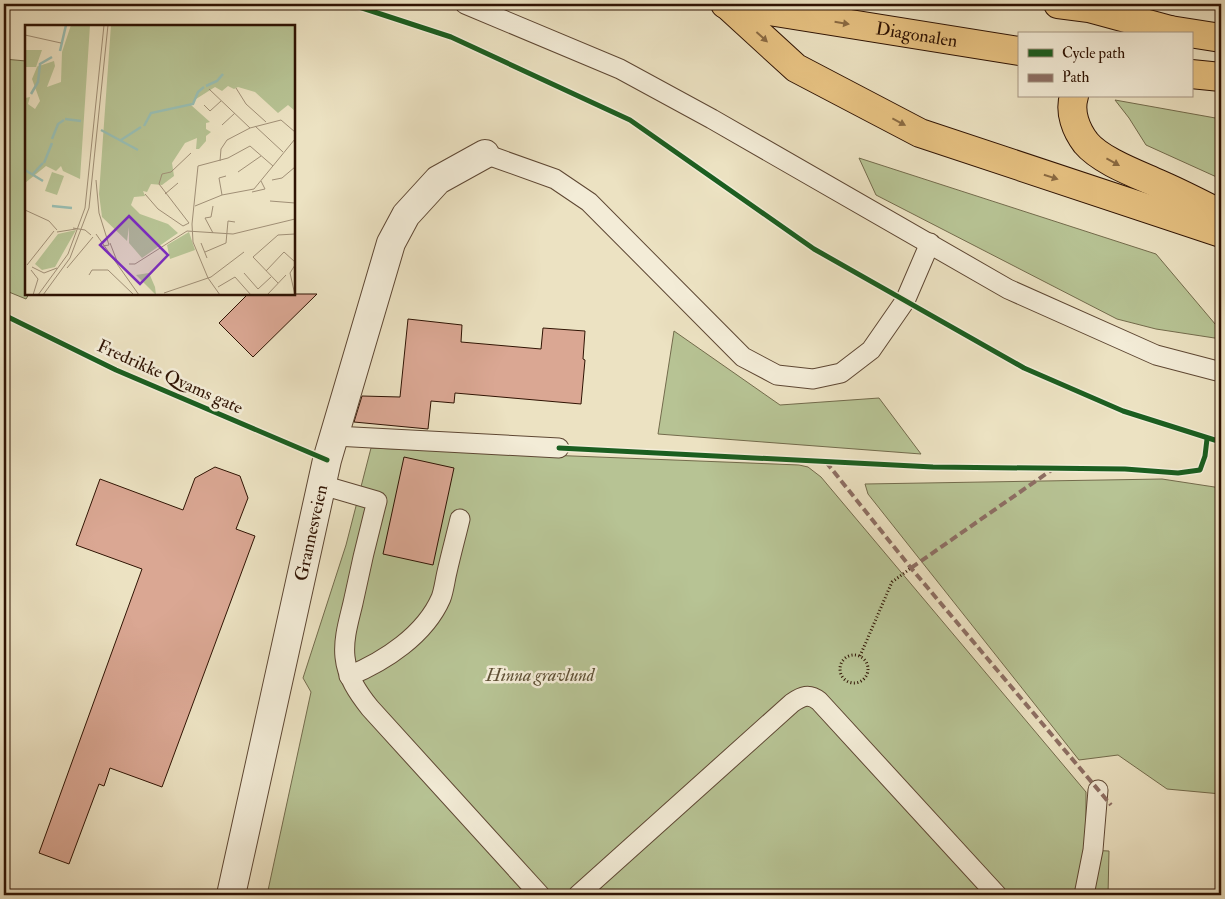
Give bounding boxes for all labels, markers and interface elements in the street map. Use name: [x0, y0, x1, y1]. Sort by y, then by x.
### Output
street label: Diagonalen: [874, 17, 959, 52]
one-way arrow: [835, 19, 851, 27]
inset map: [25, 25, 295, 295]
one-way arrow: [755, 31, 767, 43]
legend: [1018, 32, 1192, 98]
text: Cycle path: [1062, 44, 1125, 64]
text: Path: [1062, 68, 1089, 87]
one-way arrow: [892, 118, 906, 126]
one-way arrow: [1106, 158, 1121, 166]
one-way arrow: [1044, 174, 1059, 181]
street label: Fredrikke Qvams gate: [93, 334, 247, 420]
street label: Grannesveien: [289, 482, 333, 583]
park label: Hinna gravlund: [485, 664, 596, 687]

